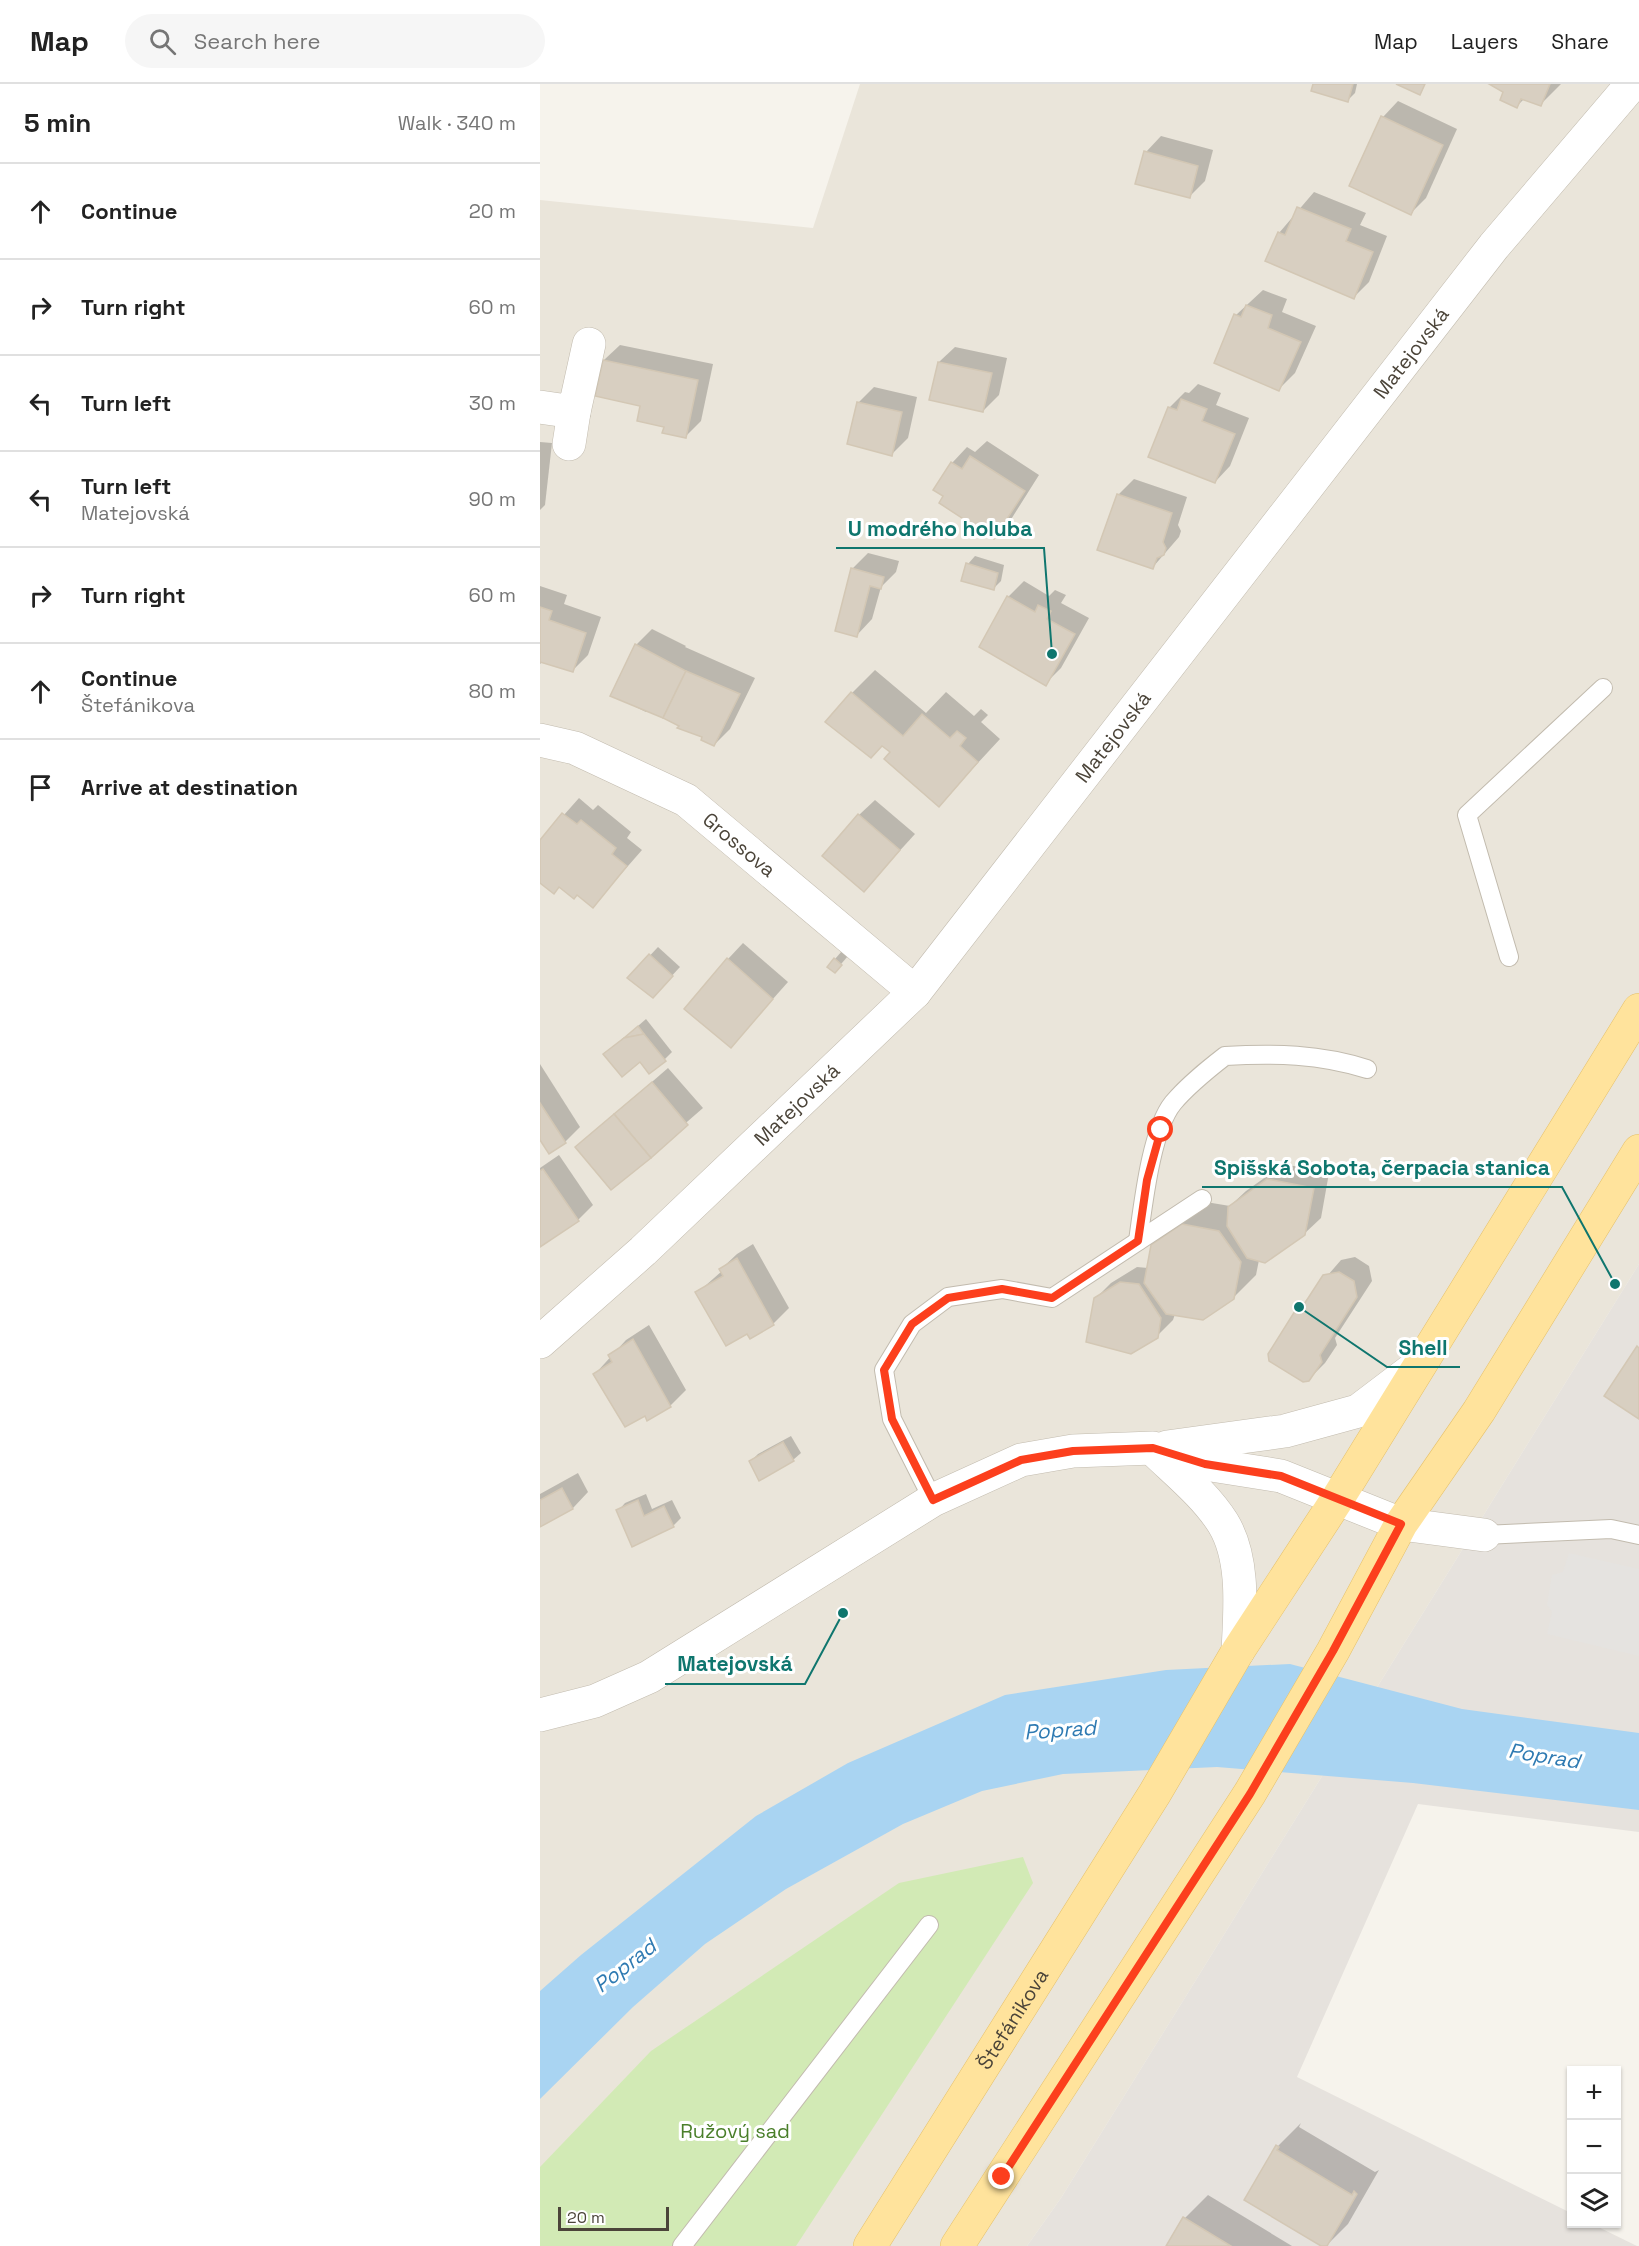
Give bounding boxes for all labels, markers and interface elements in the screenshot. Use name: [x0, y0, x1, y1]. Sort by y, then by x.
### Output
search box: [125, 14, 545, 68]
text: Map: [30, 23, 89, 59]
icon: search: [146, 25, 179, 58]
text: Search here: [194, 27, 321, 55]
text: Map: [1374, 28, 1418, 55]
text: Layers: [1451, 28, 1518, 55]
text: Share: [1551, 28, 1609, 55]
text: 5 min: [24, 106, 91, 140]
text: Walk · 340 m: [398, 110, 516, 136]
icon: ahead: [24, 195, 57, 228]
text: Continue: [81, 197, 177, 225]
text: 20 m: [469, 198, 516, 224]
icon: right: [24, 291, 57, 324]
text: Turn right: [81, 293, 186, 321]
text: 60 m: [469, 294, 516, 320]
street label: Matejovská: [1367, 302, 1455, 404]
icon: left: [24, 387, 57, 420]
text: Turn left: [81, 389, 171, 417]
text: 30 m: [469, 390, 516, 416]
text: Turn left: [81, 472, 171, 500]
icon: left: [24, 483, 57, 516]
text: 90 m: [469, 486, 516, 512]
text: Matejovská: [81, 500, 190, 526]
callout: U modrého holuba: [836, 509, 1044, 548]
text: U modrého holuba: [848, 515, 1032, 542]
icon: right: [24, 579, 57, 612]
text: Turn right: [81, 581, 186, 609]
text: 60 m: [469, 582, 516, 608]
text: Continue: [81, 664, 177, 692]
icon: ahead: [24, 675, 57, 708]
text: 80 m: [468, 678, 516, 704]
street label: Matejovská: [1069, 686, 1157, 788]
text: Štefánikova: [81, 692, 195, 718]
icon: arrive: [24, 771, 57, 804]
text: Arrive at destination: [81, 773, 298, 801]
street label: Grossova: [697, 807, 781, 883]
street label: Matejovská: [749, 1057, 845, 1151]
route start: [1147, 1116, 1173, 1142]
callout: Spišská Sobota, čerpacia stanica: [1202, 1148, 1562, 1187]
text: Spišská Sobota, čerpacia stanica: [1214, 1154, 1550, 1181]
callout: Shell: [1387, 1328, 1460, 1367]
text: Shell: [1399, 1334, 1447, 1361]
callout: Matejovská: [665, 1645, 805, 1684]
text: Matejovská: [677, 1650, 793, 1677]
water label: Poprad: [1023, 1713, 1099, 1745]
water label: Poprad: [1507, 1737, 1584, 1775]
water label: Poprad: [588, 1931, 663, 1998]
street label: Štefánikova: [971, 1964, 1054, 2074]
map controls: [1567, 2066, 1621, 2228]
button: +: [1567, 2066, 1621, 2120]
park label: Ružový sad: [680, 2118, 790, 2144]
button: −: [1567, 2120, 1621, 2174]
route end: [988, 2163, 1014, 2189]
button: layers: [1567, 2174, 1621, 2228]
scale bar: [558, 2204, 669, 2232]
text: 20 m: [567, 2207, 605, 2228]

